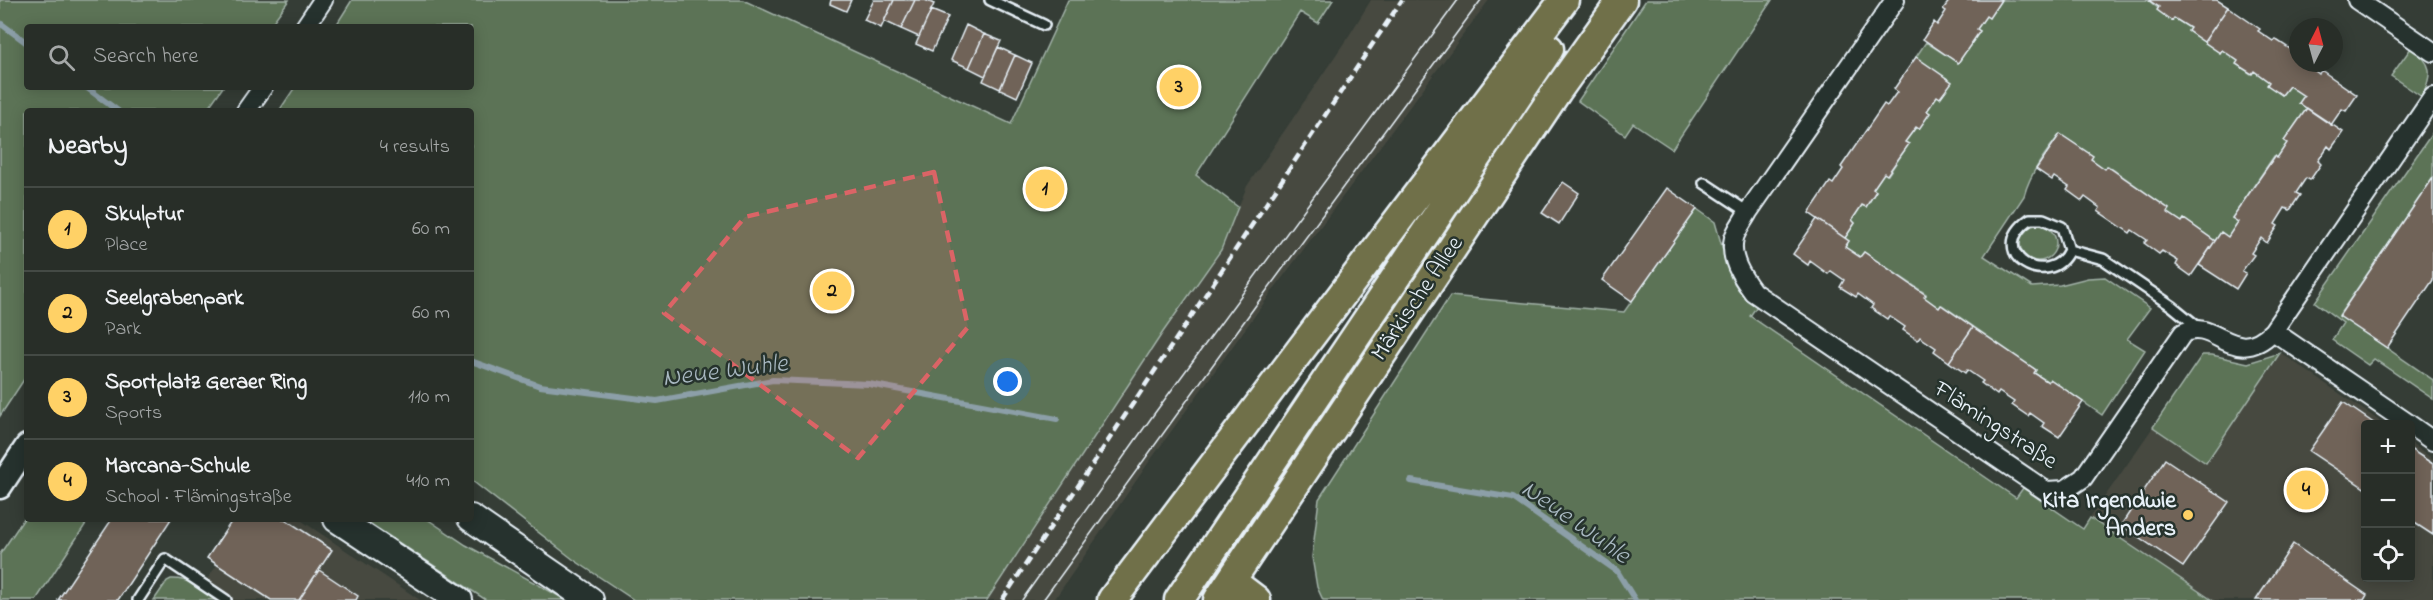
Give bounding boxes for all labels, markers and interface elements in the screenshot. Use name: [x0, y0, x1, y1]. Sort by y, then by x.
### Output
north arrow: [2289, 18, 2343, 72]
search box: [24, 24, 474, 90]
icon: search: [45, 41, 78, 74]
text: Search here: [93, 41, 198, 73]
pin: 3: [1160, 64, 1198, 110]
text: Nearby: [48, 128, 127, 166]
text: 4 results: [380, 133, 450, 162]
pin: 1: [1026, 166, 1064, 212]
text: Skulptur: [105, 199, 184, 231]
text: 1: [64, 215, 71, 244]
text: 60 m: [412, 215, 450, 244]
street label: Märkische Allee: [1363, 229, 1473, 369]
text: Place: [105, 231, 147, 260]
pin: 2: [812, 268, 852, 314]
text: Seelgrabenpark: [105, 283, 244, 315]
text: 2: [63, 299, 72, 328]
text: 60 m: [412, 299, 450, 328]
text: Park: [105, 315, 141, 344]
water label: Neue Wuhle: [660, 345, 791, 399]
text: Sportplatz Geraer Ring: [105, 367, 307, 399]
your location: [993, 367, 1022, 396]
street label: Flämingstraße: [1925, 372, 2064, 479]
text: 3: [63, 383, 72, 412]
text: 110 m: [408, 383, 450, 412]
text: Sports: [105, 399, 162, 428]
map controls: [2361, 420, 2415, 582]
button: +: [2361, 420, 2415, 474]
text: Marcana-Schule: [105, 451, 250, 483]
text: 4: [63, 467, 72, 496]
text: 410 m: [406, 467, 450, 496]
pin: 4: [2286, 468, 2326, 512]
water label: Neue Wuhle: [1513, 471, 1638, 575]
button: −: [2361, 474, 2415, 528]
text: School · Flämingstraße: [105, 483, 292, 512]
place label: Kita Irgendwie Anders: [2042, 484, 2177, 547]
marker: Kita Irgendwie Anders: [2181, 508, 2195, 522]
button: locate: [2361, 528, 2415, 582]

